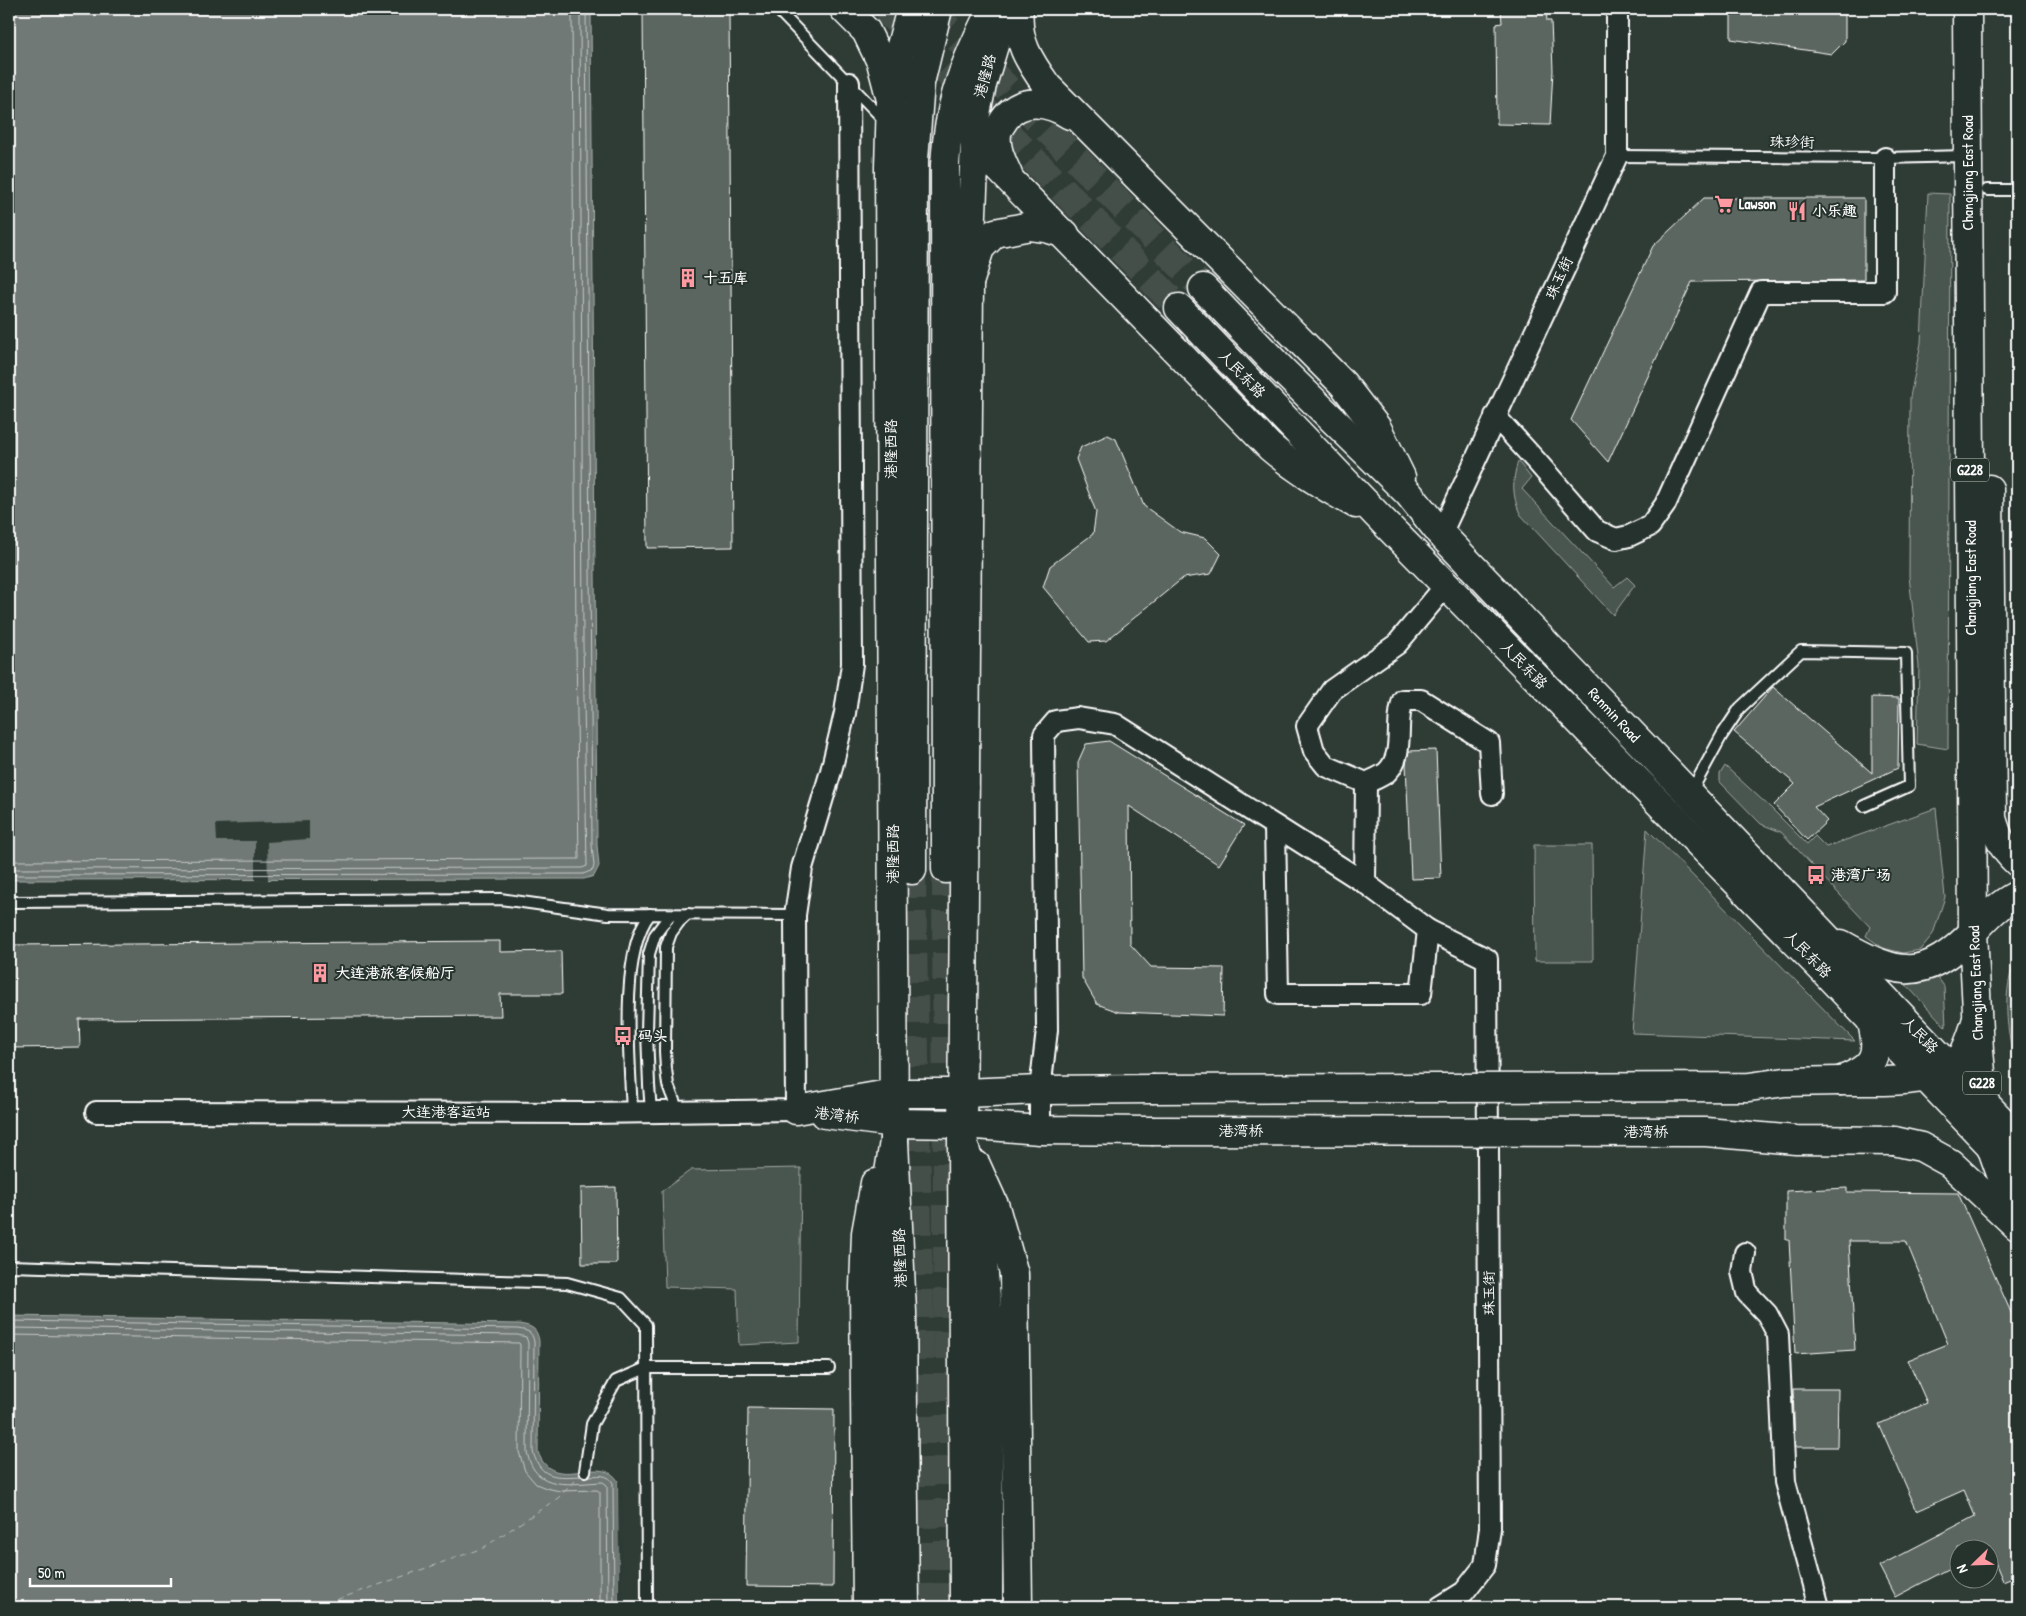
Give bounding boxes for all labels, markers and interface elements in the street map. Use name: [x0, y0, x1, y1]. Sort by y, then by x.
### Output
street label: 港隆路: [969, 51, 1000, 100]
street label: Changjiang East Road: [1957, 115, 1978, 231]
street label: 珠珍街: [1769, 131, 1815, 152]
supermarket icon: Lawson: [1713, 193, 1735, 215]
place label: Lawson: [1739, 193, 1776, 214]
restaurant icon: 小乐趣: [1786, 200, 1808, 222]
place label: 小乐趣: [1812, 200, 1857, 221]
street label: 珠玉街: [1540, 253, 1578, 303]
building icon: 十五库: [677, 267, 699, 289]
place label: 十五库: [703, 267, 748, 288]
street label: 人民东路: [1214, 345, 1271, 403]
street label: 港隆西路: [880, 419, 901, 479]
road number: G228: [1951, 458, 1989, 482]
street label: Changjiang East Road: [1960, 520, 1981, 636]
street label: 人民东路: [1496, 636, 1553, 694]
street label: Renmin Road: [1584, 683, 1645, 747]
street label: 港隆西路: [882, 824, 903, 884]
bus stop icon: 港湾广场: [1805, 864, 1827, 886]
place label: 港湾广场: [1831, 864, 1891, 885]
street label: 人民东路: [1780, 925, 1837, 983]
street label: Changjiang East Road: [1963, 925, 1988, 1041]
building icon: 大连港旅客候船厅: [309, 962, 331, 984]
place label: 大连港旅客候船厅: [335, 962, 455, 983]
street label: 人民路: [1897, 1011, 1944, 1058]
bus stop icon: 码头: [612, 1025, 634, 1047]
place label: 码头: [638, 1025, 668, 1046]
road number: G228: [1963, 1072, 2001, 1094]
street label: 大连港客运站: [401, 1101, 491, 1122]
street label: 港湾桥: [813, 1101, 861, 1128]
street label: 港湾桥: [1218, 1120, 1264, 1141]
street label: 港湾桥: [1623, 1121, 1669, 1142]
street label: 港隆西路: [888, 1228, 911, 1288]
street label: 珠玉街: [1478, 1270, 1499, 1316]
north arrow: [1948, 1538, 1998, 1588]
scale bar: [30, 1556, 171, 1588]
text: 50 m: [38, 1562, 65, 1583]
text: N: [1951, 1562, 1972, 1576]

